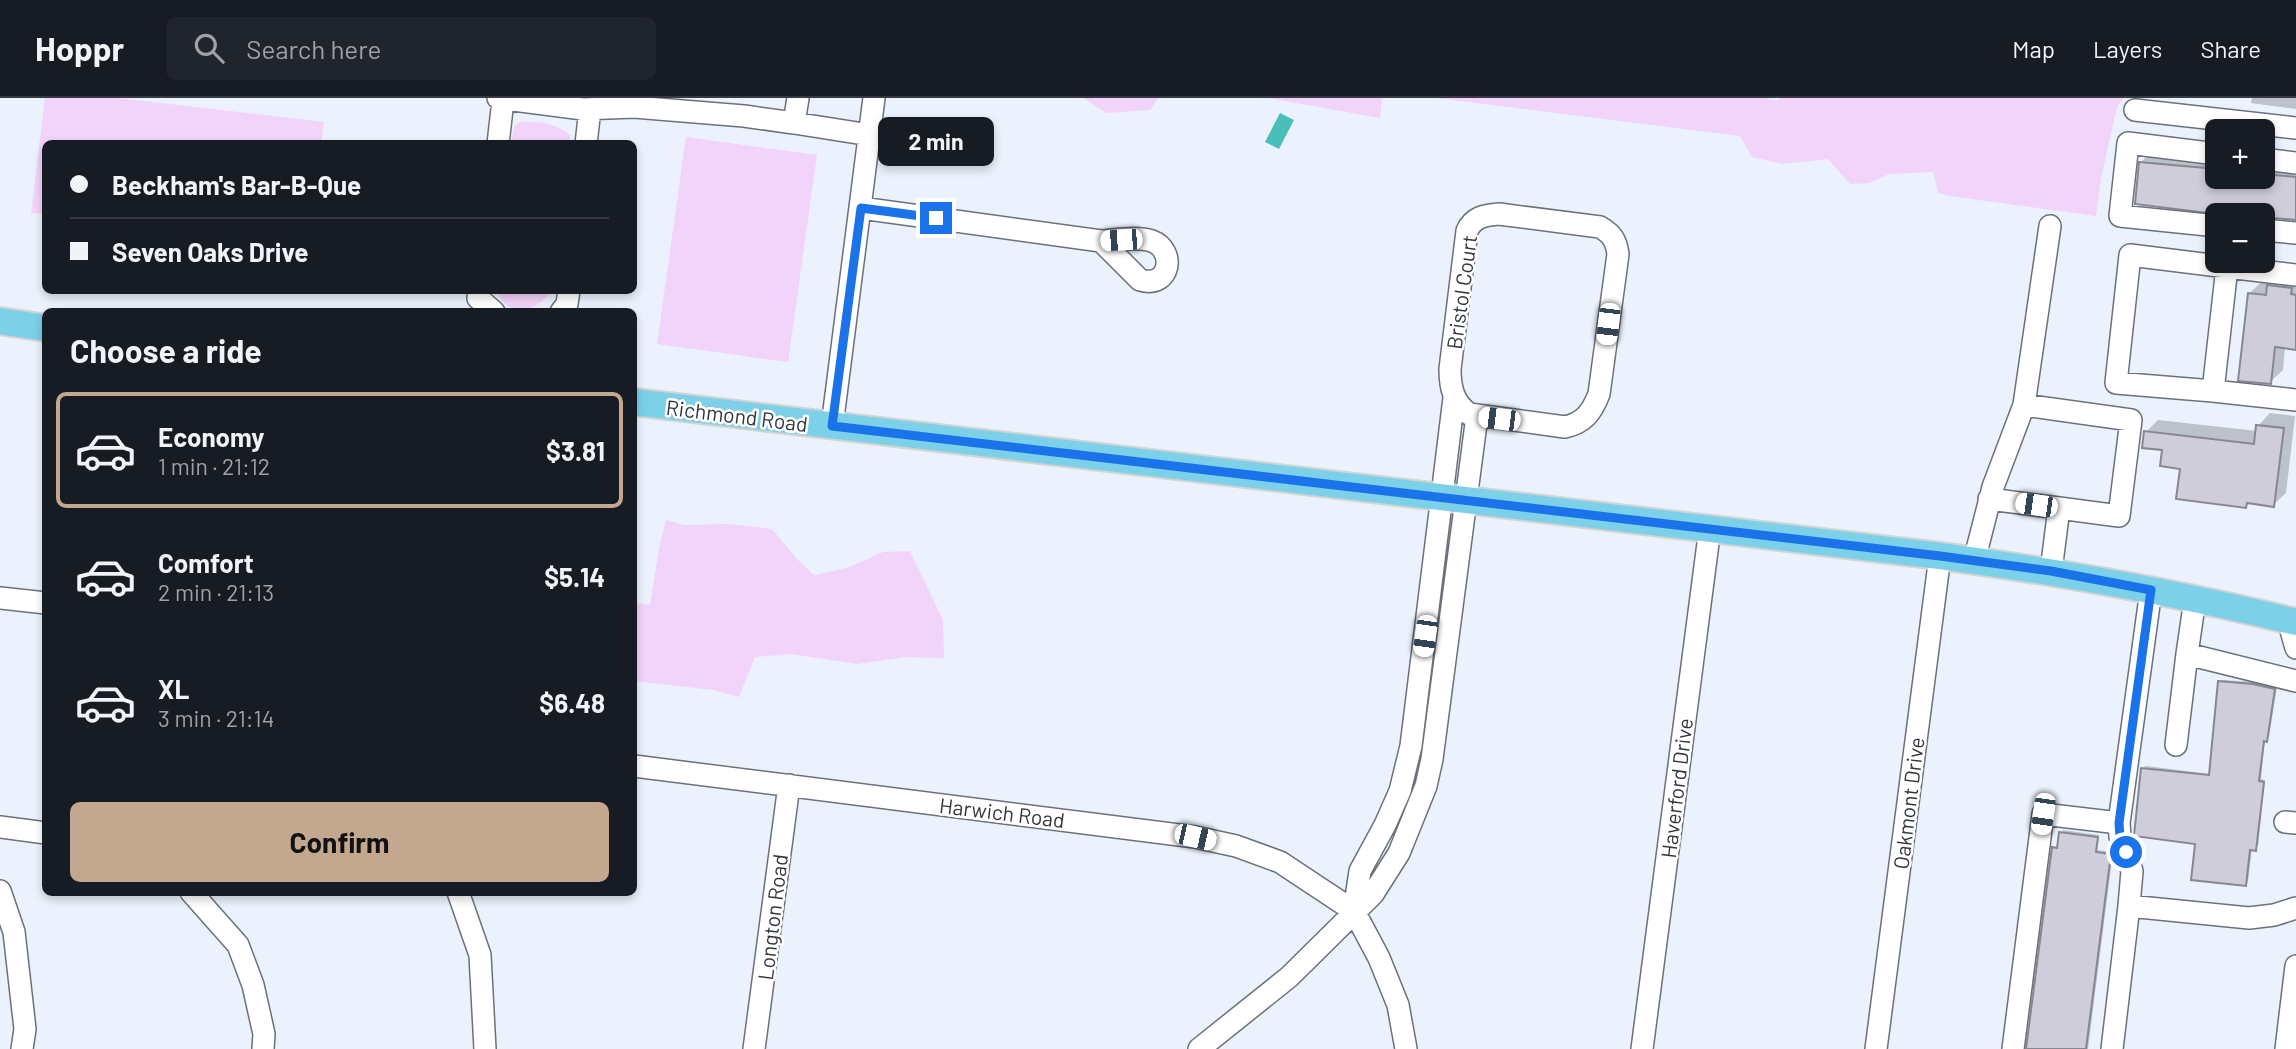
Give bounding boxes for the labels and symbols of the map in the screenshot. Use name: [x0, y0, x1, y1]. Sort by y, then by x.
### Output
callout: 2 min: [878, 116, 994, 166]
route end: [920, 202, 952, 234]
car: [1100, 228, 1143, 252]
street label: Bristol Court: [1441, 233, 1481, 351]
car: [1596, 302, 1621, 346]
street label: Richmond Road: [665, 394, 809, 436]
car: [1477, 406, 1522, 432]
car: [2014, 492, 2059, 518]
car: [1412, 614, 1439, 658]
street label: Haverford Drive: [1655, 716, 1697, 860]
street label: Oakmont Drive: [1888, 736, 1928, 870]
street label: Harwich Road: [938, 792, 1066, 832]
car: [2030, 792, 2057, 836]
car: [1173, 822, 1218, 852]
route start: [2110, 836, 2142, 868]
street label: Longton Road: [752, 853, 792, 981]

